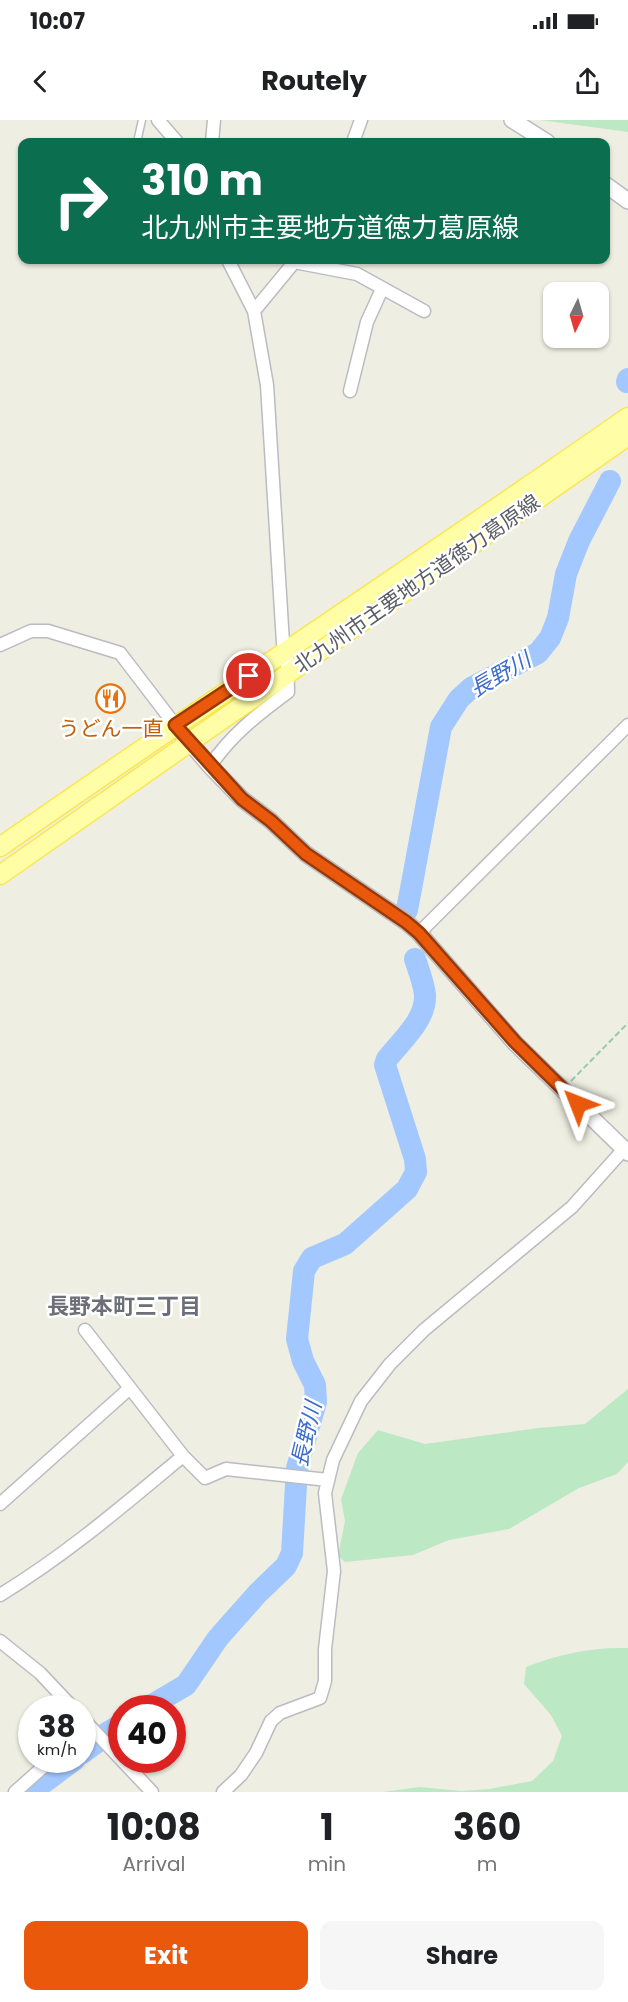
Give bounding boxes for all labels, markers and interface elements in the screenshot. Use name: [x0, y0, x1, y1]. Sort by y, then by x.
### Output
text: 10:07: [30, 6, 85, 37]
text: Routely: [261, 62, 367, 99]
icon: back: [24, 65, 57, 98]
icon: share: [571, 65, 604, 98]
text: 310 m: [141, 151, 263, 210]
icon: right: [42, 162, 120, 240]
text: 北九州市主要地方道徳力葛原線: [141, 209, 519, 246]
north arrow: [543, 282, 609, 348]
map controls: [543, 282, 609, 348]
street label: 北九州市主要地方道徳力葛原線: [288, 487, 545, 680]
water label: 長野川: [464, 644, 538, 704]
pin: [223, 650, 274, 701]
icon: arrive: [232, 659, 265, 692]
restaurant icon: うどん一直: [95, 682, 127, 714]
place label: うどん一直: [59, 714, 164, 743]
position arrow: [546, 1072, 610, 1136]
district label: 長野本町三丁目: [47, 1291, 201, 1322]
water label: 長野川: [284, 1397, 329, 1470]
speed limit sign: 40: [108, 1695, 186, 1773]
text: 38: [38, 1705, 76, 1748]
text: km/h: [37, 1739, 77, 1760]
text: 10:08: [107, 1802, 201, 1853]
text: 1: [320, 1802, 334, 1853]
text: 360: [453, 1802, 521, 1853]
text: Arrival: [122, 1850, 185, 1878]
text: min: [308, 1850, 346, 1878]
text: m: [477, 1850, 497, 1878]
button: Exit: [24, 1921, 308, 1990]
button: Share: [320, 1921, 604, 1990]

